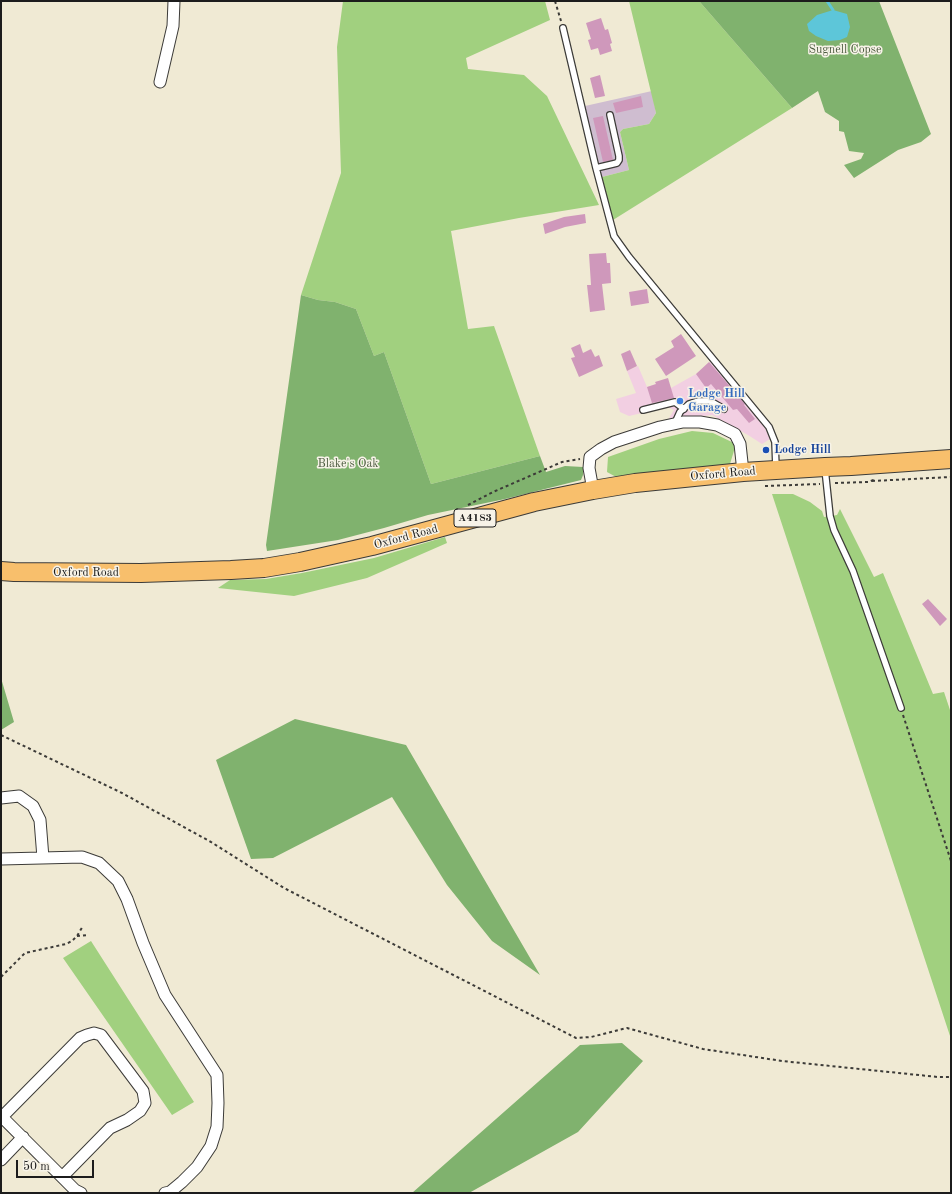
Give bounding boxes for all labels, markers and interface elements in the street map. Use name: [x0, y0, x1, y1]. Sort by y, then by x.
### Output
park label: Sugnell Copse: [808, 43, 882, 57]
place label: Lodge Hill Garage: [688, 387, 745, 415]
marker: Lodge Hill Garage: [675, 396, 685, 406]
place label: Lodge Hill: [774, 443, 831, 457]
marker: Lodge Hill: [761, 445, 771, 455]
park label: Blake's Oak: [317, 457, 379, 471]
street label: Oxford Road: [690, 464, 756, 484]
road number: A4183: [454, 509, 496, 527]
street label: Oxford Road: [372, 522, 440, 552]
street label: Oxford Road: [53, 566, 119, 580]
scale bar: [18, 1152, 96, 1178]
text: 50 m: [23, 1161, 50, 1173]

